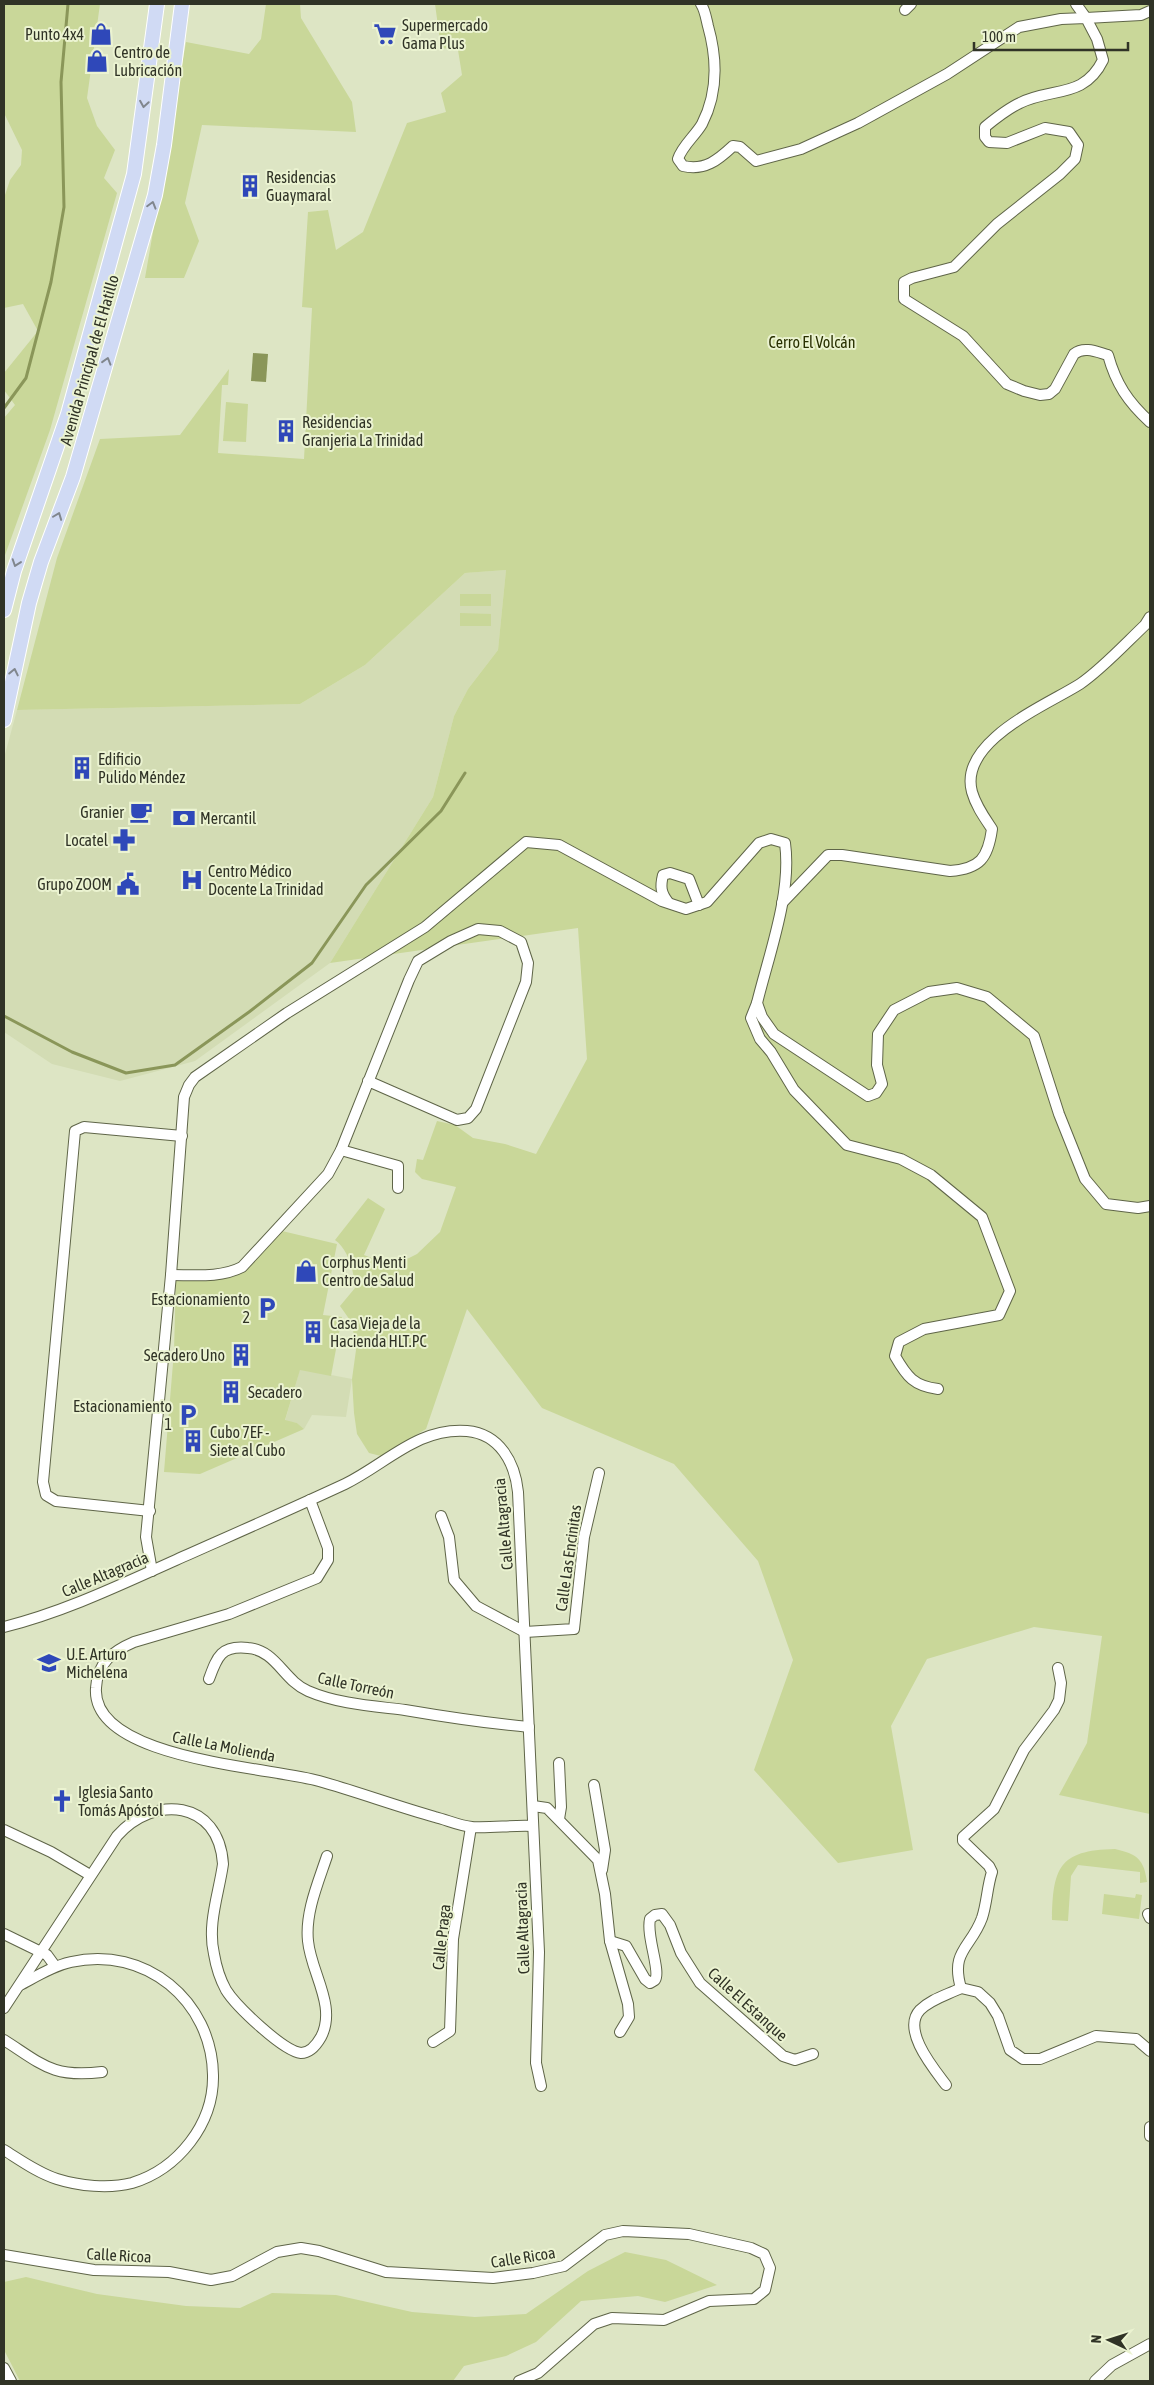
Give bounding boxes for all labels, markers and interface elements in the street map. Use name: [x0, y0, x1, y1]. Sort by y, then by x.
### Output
place label: Supermercado Gama Plus: [402, 16, 488, 52]
scale bar: [974, 20, 1128, 52]
shop icon: Punto 4x4: [88, 21, 114, 47]
supermarket icon: Supermercado Gama Plus: [372, 21, 398, 47]
place label: Punto 4x4: [25, 25, 84, 43]
text: 100 m: [982, 28, 1016, 45]
place label: Centro de Lubricación: [114, 43, 182, 79]
shop icon: Centro de Lubricación: [84, 48, 110, 74]
one-way arrow: [140, 100, 150, 109]
place label: Residencias Guaymaral: [266, 168, 336, 205]
building icon: Residencias Guaymaral: [237, 173, 263, 199]
one-way arrow: [146, 201, 156, 210]
street label: Avenida Principal de El Hatillo: [56, 273, 123, 448]
park label: Cerro El Volcán: [769, 333, 855, 351]
one-way arrow: [102, 358, 112, 366]
place label: Residencias Granjeria La Trinidad: [302, 413, 423, 450]
building icon: Residencias Granjeria La Trinidad: [273, 418, 299, 444]
one-way arrow: [52, 512, 62, 521]
one-way arrow: [12, 559, 22, 567]
one-way arrow: [9, 668, 19, 677]
place label: Edificio Pulido Méndez: [98, 750, 185, 786]
building icon: Edificio Pulido Méndez: [69, 755, 95, 781]
cafe icon: Granier: [128, 799, 154, 825]
place label: Granier: [80, 803, 124, 821]
bank icon: Mercantil: [171, 805, 197, 831]
place label: Mercantil: [200, 809, 257, 827]
pharmacy icon: Locatel: [111, 827, 137, 853]
place label: Locatel: [65, 831, 109, 849]
place label: Centro Médico Docente La Trinidad: [208, 862, 324, 898]
hospital icon: Centro Médico Docente La Trinidad: [179, 867, 205, 893]
public building icon: Grupo ZOOM: [115, 871, 141, 897]
place label: Grupo ZOOM: [37, 875, 112, 894]
place label: Corphus Menti Centro de Salud: [322, 1253, 414, 1289]
shop icon: Corphus Menti Centro de Salud: [293, 1258, 319, 1284]
place label: Estacionamiento 2: [151, 1290, 250, 1326]
parking icon: Estacionamiento 2: [254, 1295, 280, 1321]
place label: Casa Vieja de la Hacienda HLT.PC: [330, 1314, 427, 1350]
building icon: Casa Vieja de la Hacienda HLT.PC: [300, 1319, 326, 1345]
building icon: Secadero Uno: [228, 1342, 254, 1368]
place label: Secadero Uno: [144, 1346, 225, 1364]
building icon: Secadero: [218, 1379, 244, 1405]
place label: Secadero: [248, 1383, 302, 1401]
place label: Estacionamiento 1: [73, 1397, 172, 1433]
parking icon: Estacionamiento 1: [175, 1402, 201, 1428]
place label: Cubo 7EF - Siete al Cubo: [210, 1423, 285, 1459]
building icon: Cubo 7EF - Siete al Cubo: [180, 1428, 206, 1454]
street label: Calle Altagracia: [490, 1477, 517, 1571]
street label: Calle Las Encinitas: [552, 1503, 584, 1612]
street label: Calle Altagracia: [59, 1548, 151, 1601]
place label: U.E. Arturo Michelena: [66, 1645, 128, 1681]
school or university icon: U.E. Arturo Michelena: [36, 1650, 62, 1676]
street label: Calle Torreón: [316, 1668, 396, 1702]
street label: Calle La Molienda: [171, 1727, 277, 1765]
place label: Iglesia Santo Tomás Apóstol: [78, 1783, 164, 1820]
church icon: Iglesia Santo Tomás Apóstol: [49, 1788, 75, 1814]
street label: Calle Altagracia: [511, 1882, 534, 1974]
street label: Calle Praga: [429, 1903, 454, 1971]
street label: Calle El Estanque: [704, 1964, 791, 2045]
street label: Calle Ricoa: [489, 2243, 557, 2271]
street label: Calle Ricoa: [86, 2244, 152, 2266]
north arrow: [1084, 2315, 1134, 2365]
text: N: [1088, 2334, 1104, 2344]

